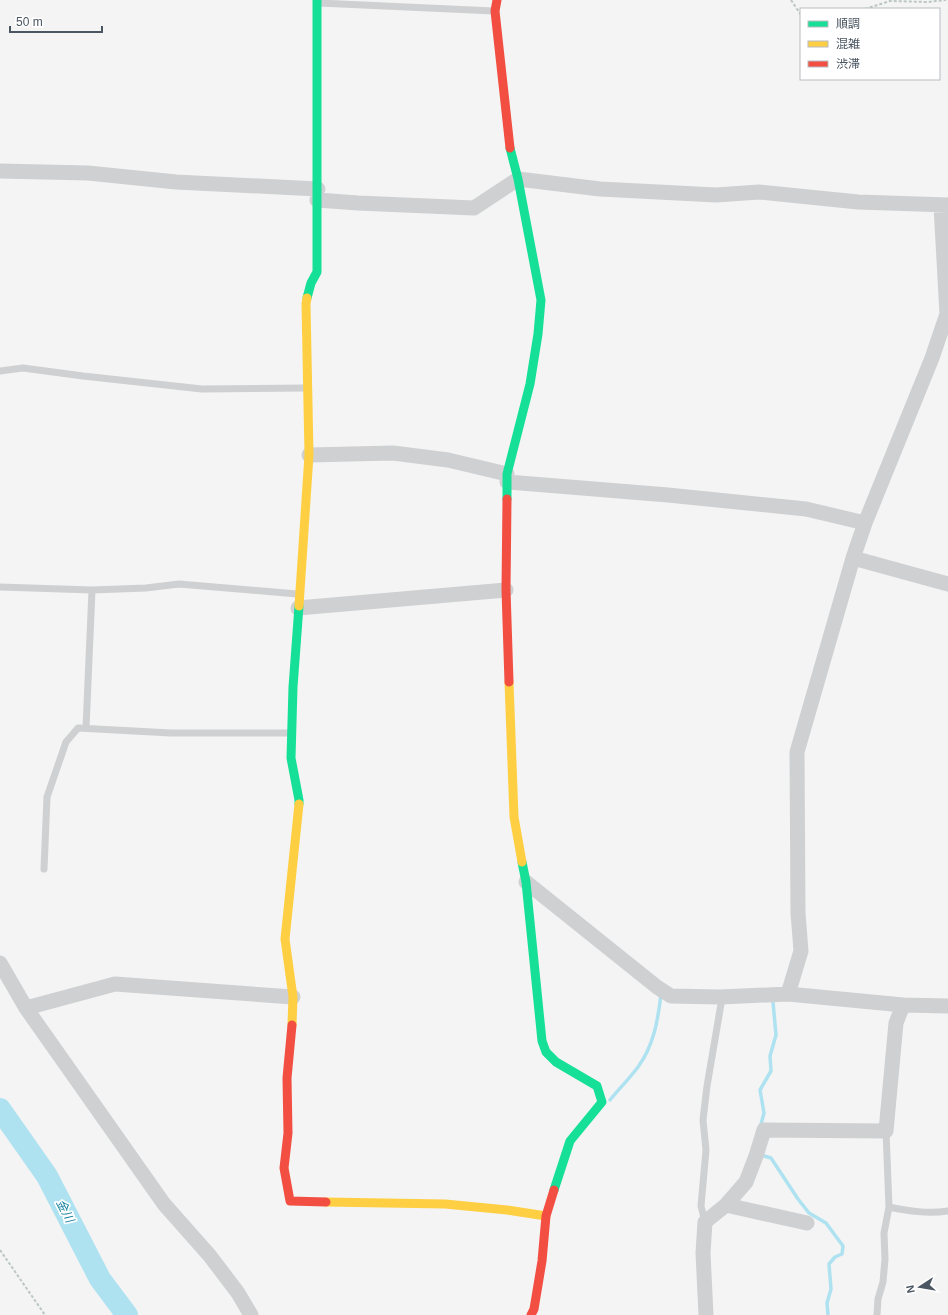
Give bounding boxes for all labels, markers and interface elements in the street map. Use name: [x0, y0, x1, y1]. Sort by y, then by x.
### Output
scale bar: [10, 8, 102, 34]
legend: [800, 8, 940, 80]
text: 50 m: [16, 15, 43, 29]
text: 順調: [836, 17, 860, 31]
text: 混雑: [836, 37, 860, 51]
text: 渋滞: [836, 57, 860, 71]
water label: 金川: [53, 1197, 78, 1227]
north arrow: [900, 1267, 940, 1307]
text: N: [904, 1284, 917, 1294]

